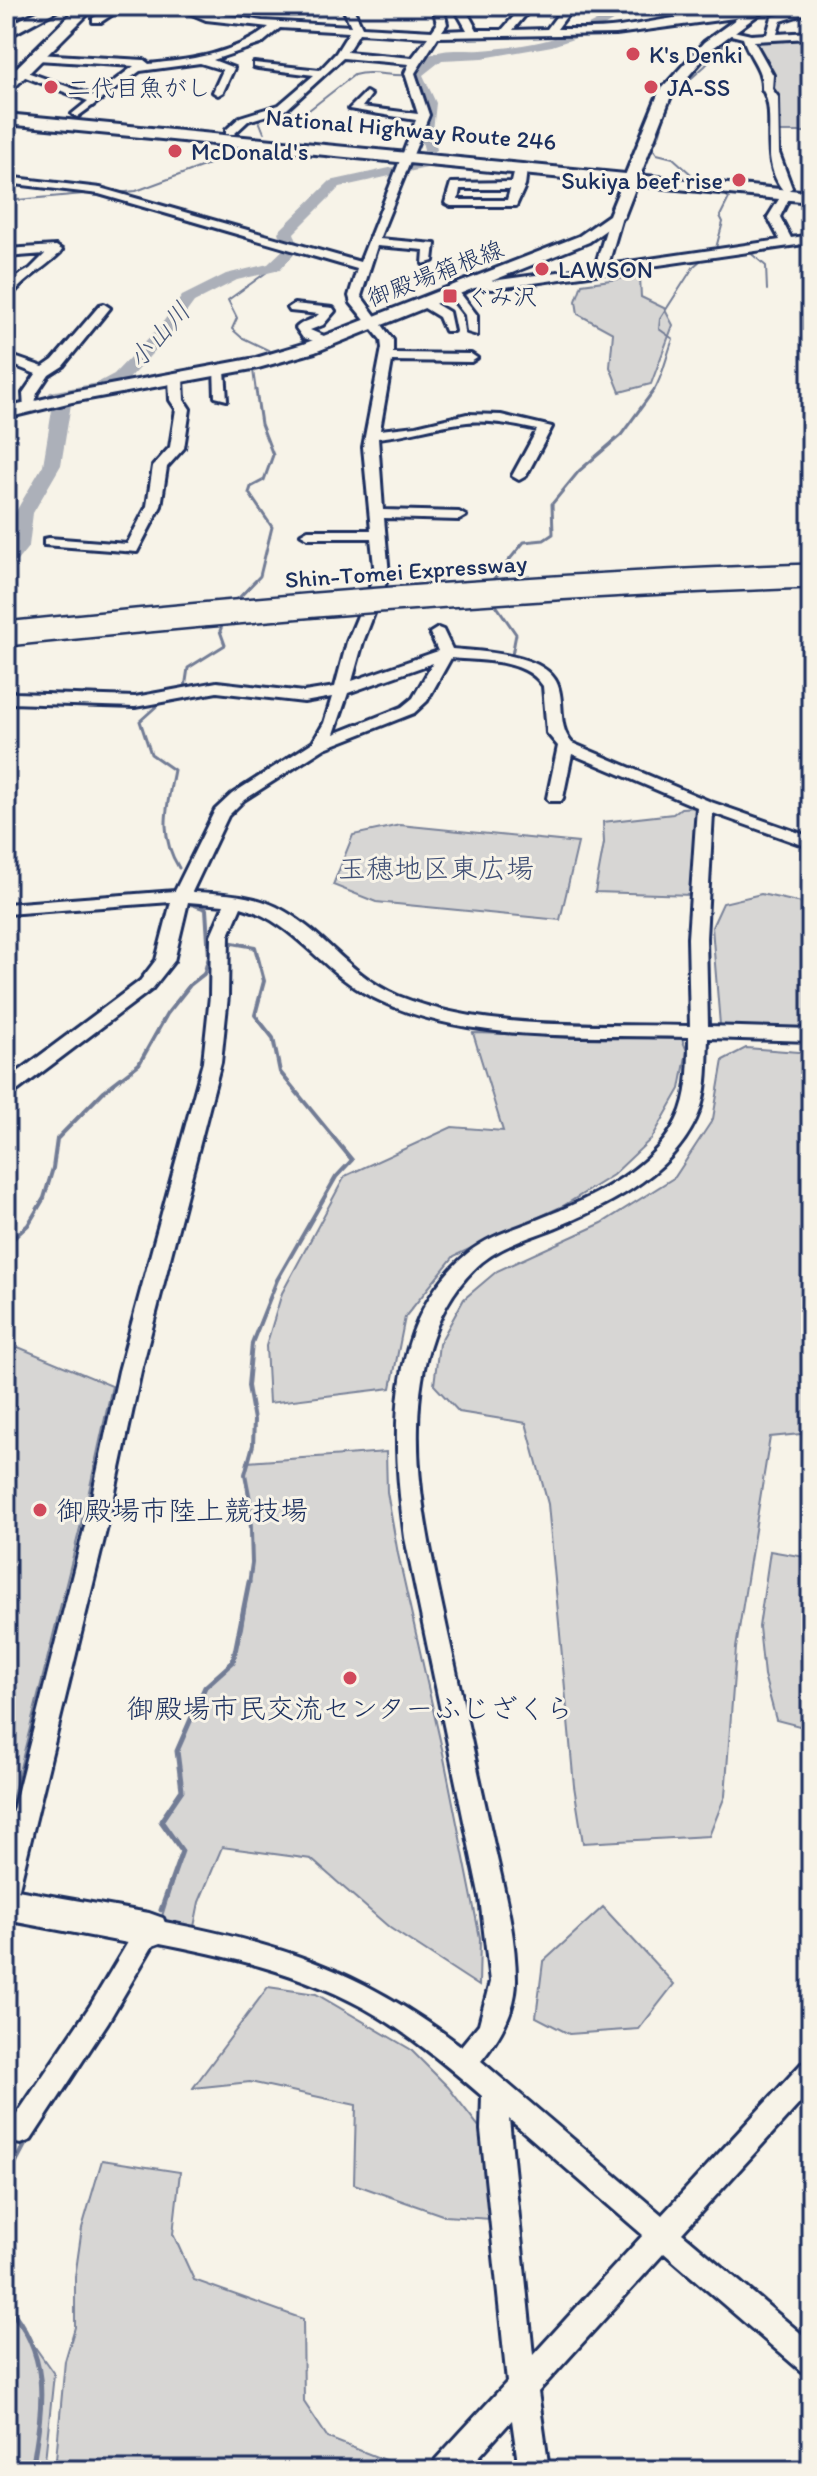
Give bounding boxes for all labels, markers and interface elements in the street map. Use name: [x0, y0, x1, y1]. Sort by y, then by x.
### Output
place label: K's Denki: [649, 40, 743, 69]
marker: K's Denki: [624, 45, 642, 63]
place label: 二代目魚がし: [67, 73, 211, 102]
place label: JA-SS: [667, 73, 730, 102]
marker: 二代目魚がし: [42, 78, 60, 96]
marker: JA-SS: [642, 78, 660, 96]
street label: National Highway Route 246: [264, 102, 558, 156]
place label: McDonald's: [191, 137, 308, 166]
marker: McDonald's: [166, 142, 184, 160]
place label: Sukiya beef rise: [561, 166, 723, 195]
marker: Sukiya beef rise: [730, 171, 748, 189]
street label: 御殿場箱根線: [363, 234, 507, 312]
place label: LAWSON: [558, 255, 653, 284]
marker: LAWSON: [533, 260, 551, 278]
place label: ぐみ沢: [466, 282, 537, 311]
marker: ぐみ沢: [441, 287, 459, 305]
water label: 小山川: [121, 295, 197, 375]
street label: Shin-Tomei Expressway: [284, 548, 528, 594]
park label: 玉穂地区東広場: [338, 851, 534, 885]
place label: 御殿場市陸上競技場: [56, 1493, 308, 1527]
marker: 御殿場市陸上競技場: [31, 1501, 49, 1519]
marker: 御殿場市民交流センターふじざくら: [341, 1669, 359, 1687]
place label: 御殿場市民交流センターふじざくら: [126, 1691, 574, 1725]

